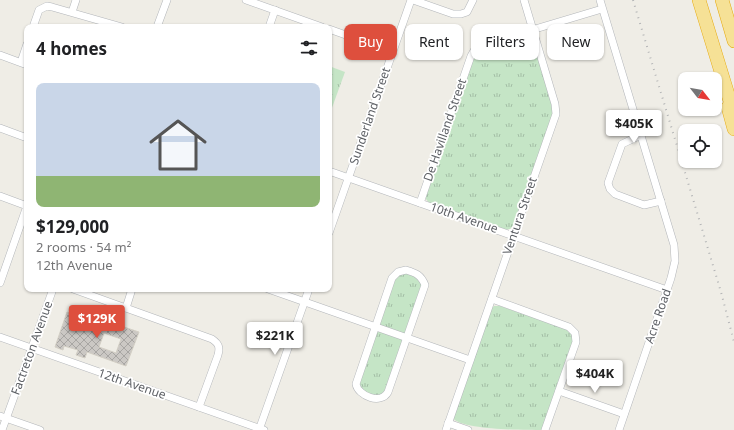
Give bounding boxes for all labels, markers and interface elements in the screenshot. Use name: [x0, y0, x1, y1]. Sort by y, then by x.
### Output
chip: Buy: [344, 24, 397, 60]
chip: Rent: [405, 24, 463, 60]
chip: Filters: [471, 24, 539, 60]
chip: New: [547, 24, 604, 60]
text: 4 homes: [36, 37, 107, 60]
icon: filters: [298, 37, 320, 59]
street label: Sunderland Street: [345, 64, 394, 167]
north arrow: [678, 72, 722, 116]
map controls: [678, 72, 722, 168]
street label: De Havilland Street: [419, 75, 470, 184]
icon: home: [142, 109, 214, 181]
pin: $405K: [606, 110, 662, 144]
text: $405K: [615, 114, 653, 132]
button: locate: [678, 124, 722, 168]
street label: Ventura Street: [498, 174, 541, 257]
street label: 10th Avenue: [428, 198, 501, 237]
text: $129,000: [36, 215, 109, 238]
text: 2 rooms · 54 m²: [36, 238, 131, 256]
text: 12th Avenue: [36, 256, 113, 274]
street label: Acre Road: [640, 286, 675, 345]
street label: Factreton Avenue: [7, 298, 56, 397]
pin: $129K: [69, 305, 125, 339]
text: $129K: [78, 309, 116, 327]
pin: $221K: [247, 322, 303, 356]
text: $221K: [256, 326, 294, 344]
pin: $404K: [567, 360, 623, 394]
street label: 12th Avenue: [96, 364, 169, 403]
text: $404K: [576, 364, 614, 382]

